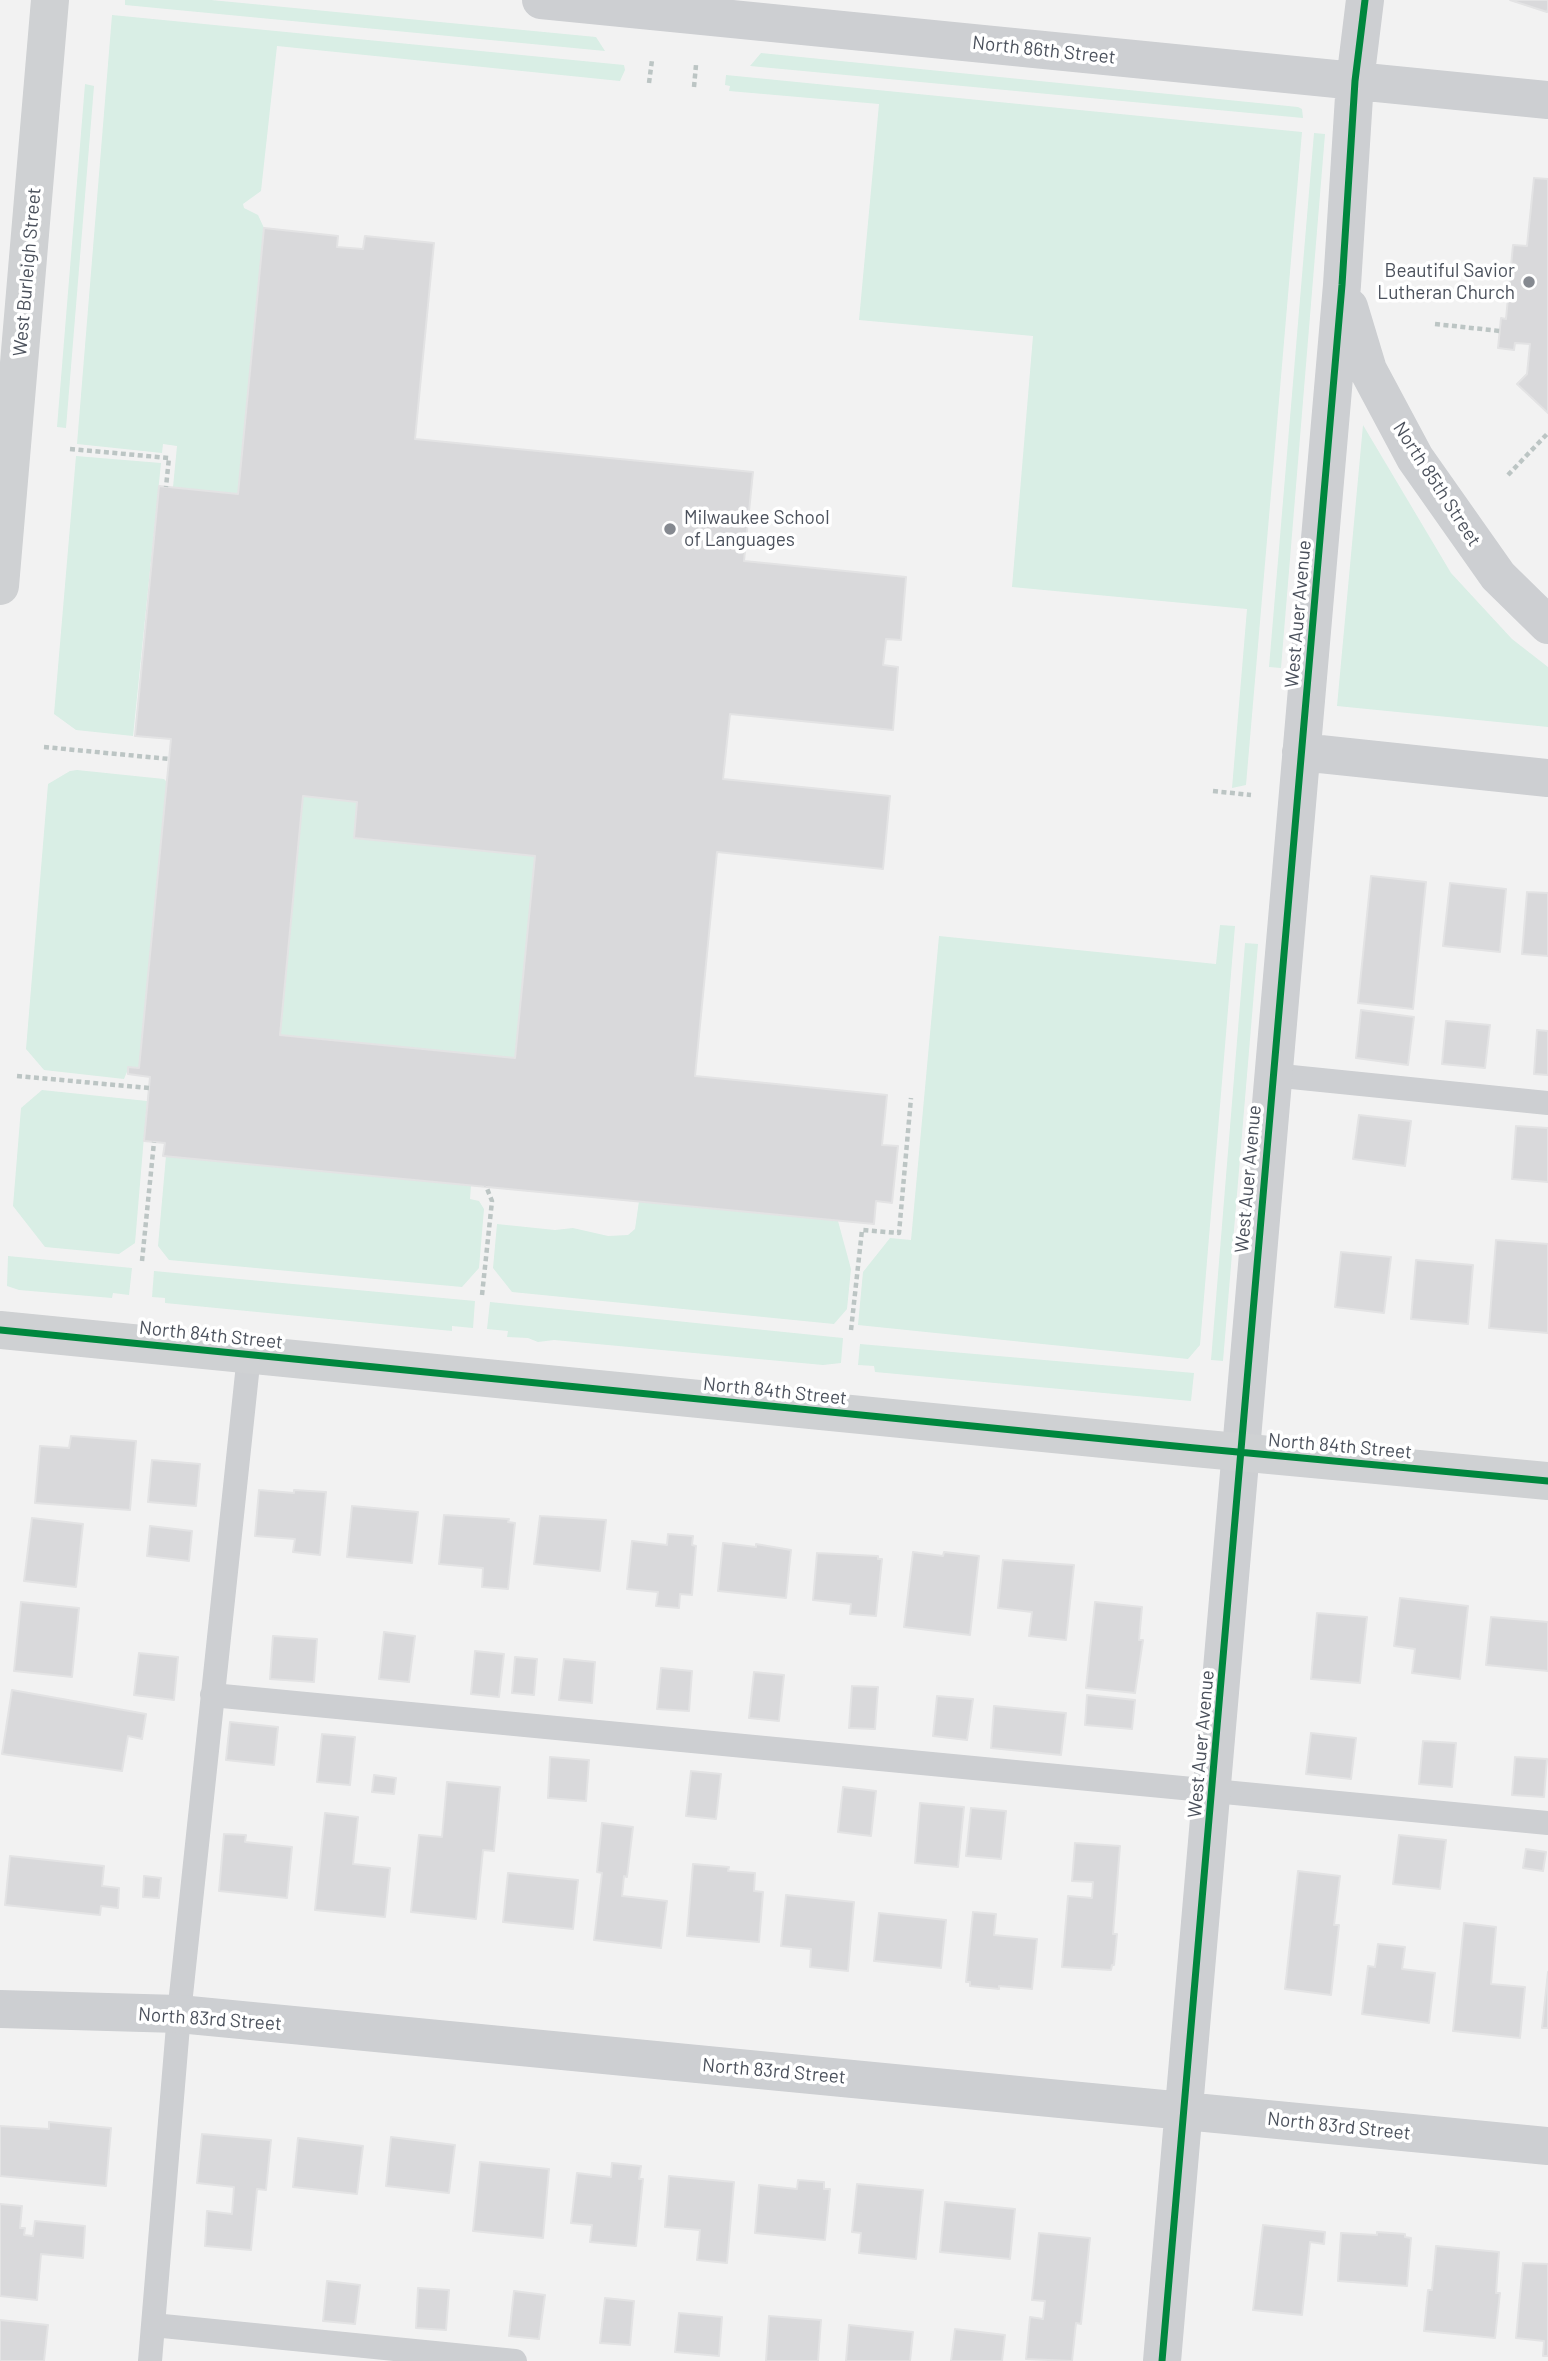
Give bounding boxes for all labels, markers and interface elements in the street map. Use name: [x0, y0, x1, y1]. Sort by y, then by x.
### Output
street label: North 86th Street: [971, 31, 1117, 69]
street label: West Burleigh Street: [8, 186, 46, 358]
place label: Beautiful Savior Lutheran Church: [1377, 260, 1515, 304]
marker: Beautiful Savior Lutheran Church: [1521, 274, 1537, 290]
street label: North 85th Street: [1388, 417, 1486, 551]
place label: Milwaukee School of Languages: [684, 507, 830, 551]
marker: Milwaukee School of Languages: [662, 521, 678, 537]
street label: West Auer Avenue: [1280, 539, 1316, 689]
street label: West Auer Avenue: [1230, 1104, 1266, 1254]
street label: North 84th Street: [138, 1316, 284, 1354]
street label: North 84th Street: [702, 1372, 848, 1410]
street label: North 84th Street: [1267, 1428, 1413, 1464]
street label: West Auer Avenue: [1183, 1669, 1219, 1819]
street label: North 83rd Street: [137, 2003, 283, 2035]
street label: North 83rd Street: [701, 2053, 847, 2089]
street label: North 83rd Street: [1266, 2107, 1412, 2145]

